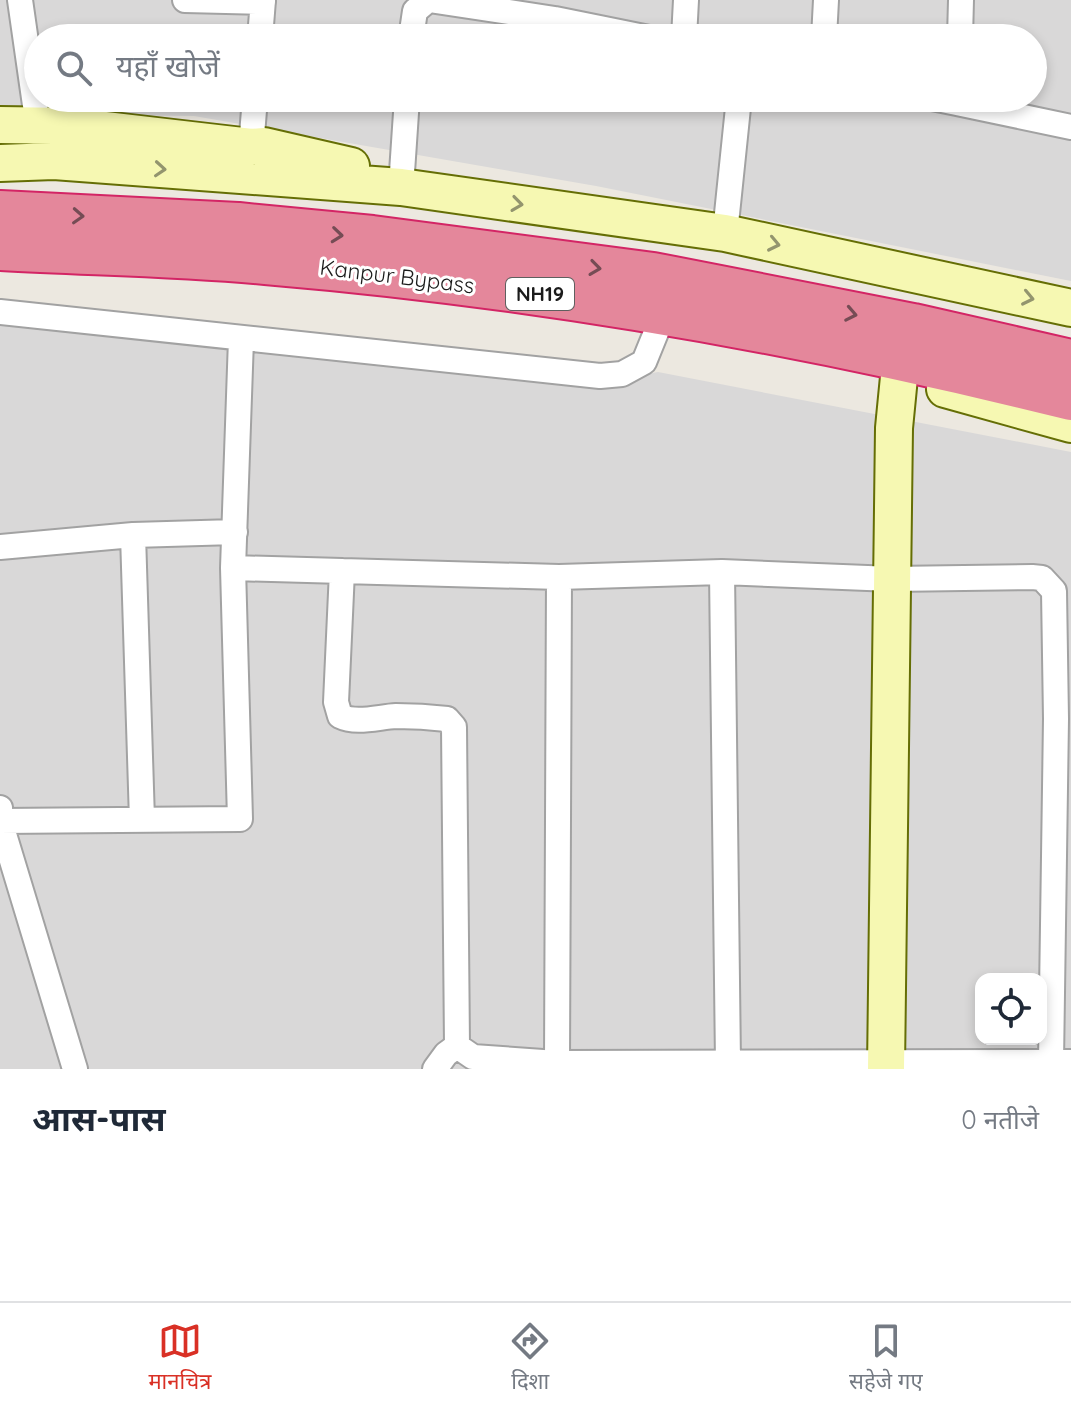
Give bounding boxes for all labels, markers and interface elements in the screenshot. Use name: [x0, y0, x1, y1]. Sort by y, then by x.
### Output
search box: [24, 24, 1047, 112]
icon: search: [52, 46, 96, 90]
text: यहाँ खोजें: [116, 47, 220, 85]
one-way arrow: [154, 160, 167, 177]
one-way arrow: [511, 195, 524, 212]
one-way arrow: [72, 207, 85, 224]
one-way arrow: [331, 226, 344, 243]
one-way arrow: [767, 235, 780, 252]
street label: Kanpur Bypass: [318, 253, 476, 299]
one-way arrow: [589, 259, 602, 276]
road number: NH19: [506, 278, 574, 310]
one-way arrow: [1021, 289, 1035, 306]
one-way arrow: [844, 305, 857, 322]
map controls: [975, 973, 1047, 1045]
button: locate: [975, 973, 1047, 1045]
text: आस-पास: [32, 1097, 166, 1140]
text: 0 नतीजे: [961, 1103, 1039, 1136]
tab: मानचित्र: [148, 1319, 211, 1398]
tab: दिशा: [508, 1319, 552, 1398]
tab: सहेजे गए: [849, 1319, 923, 1398]

